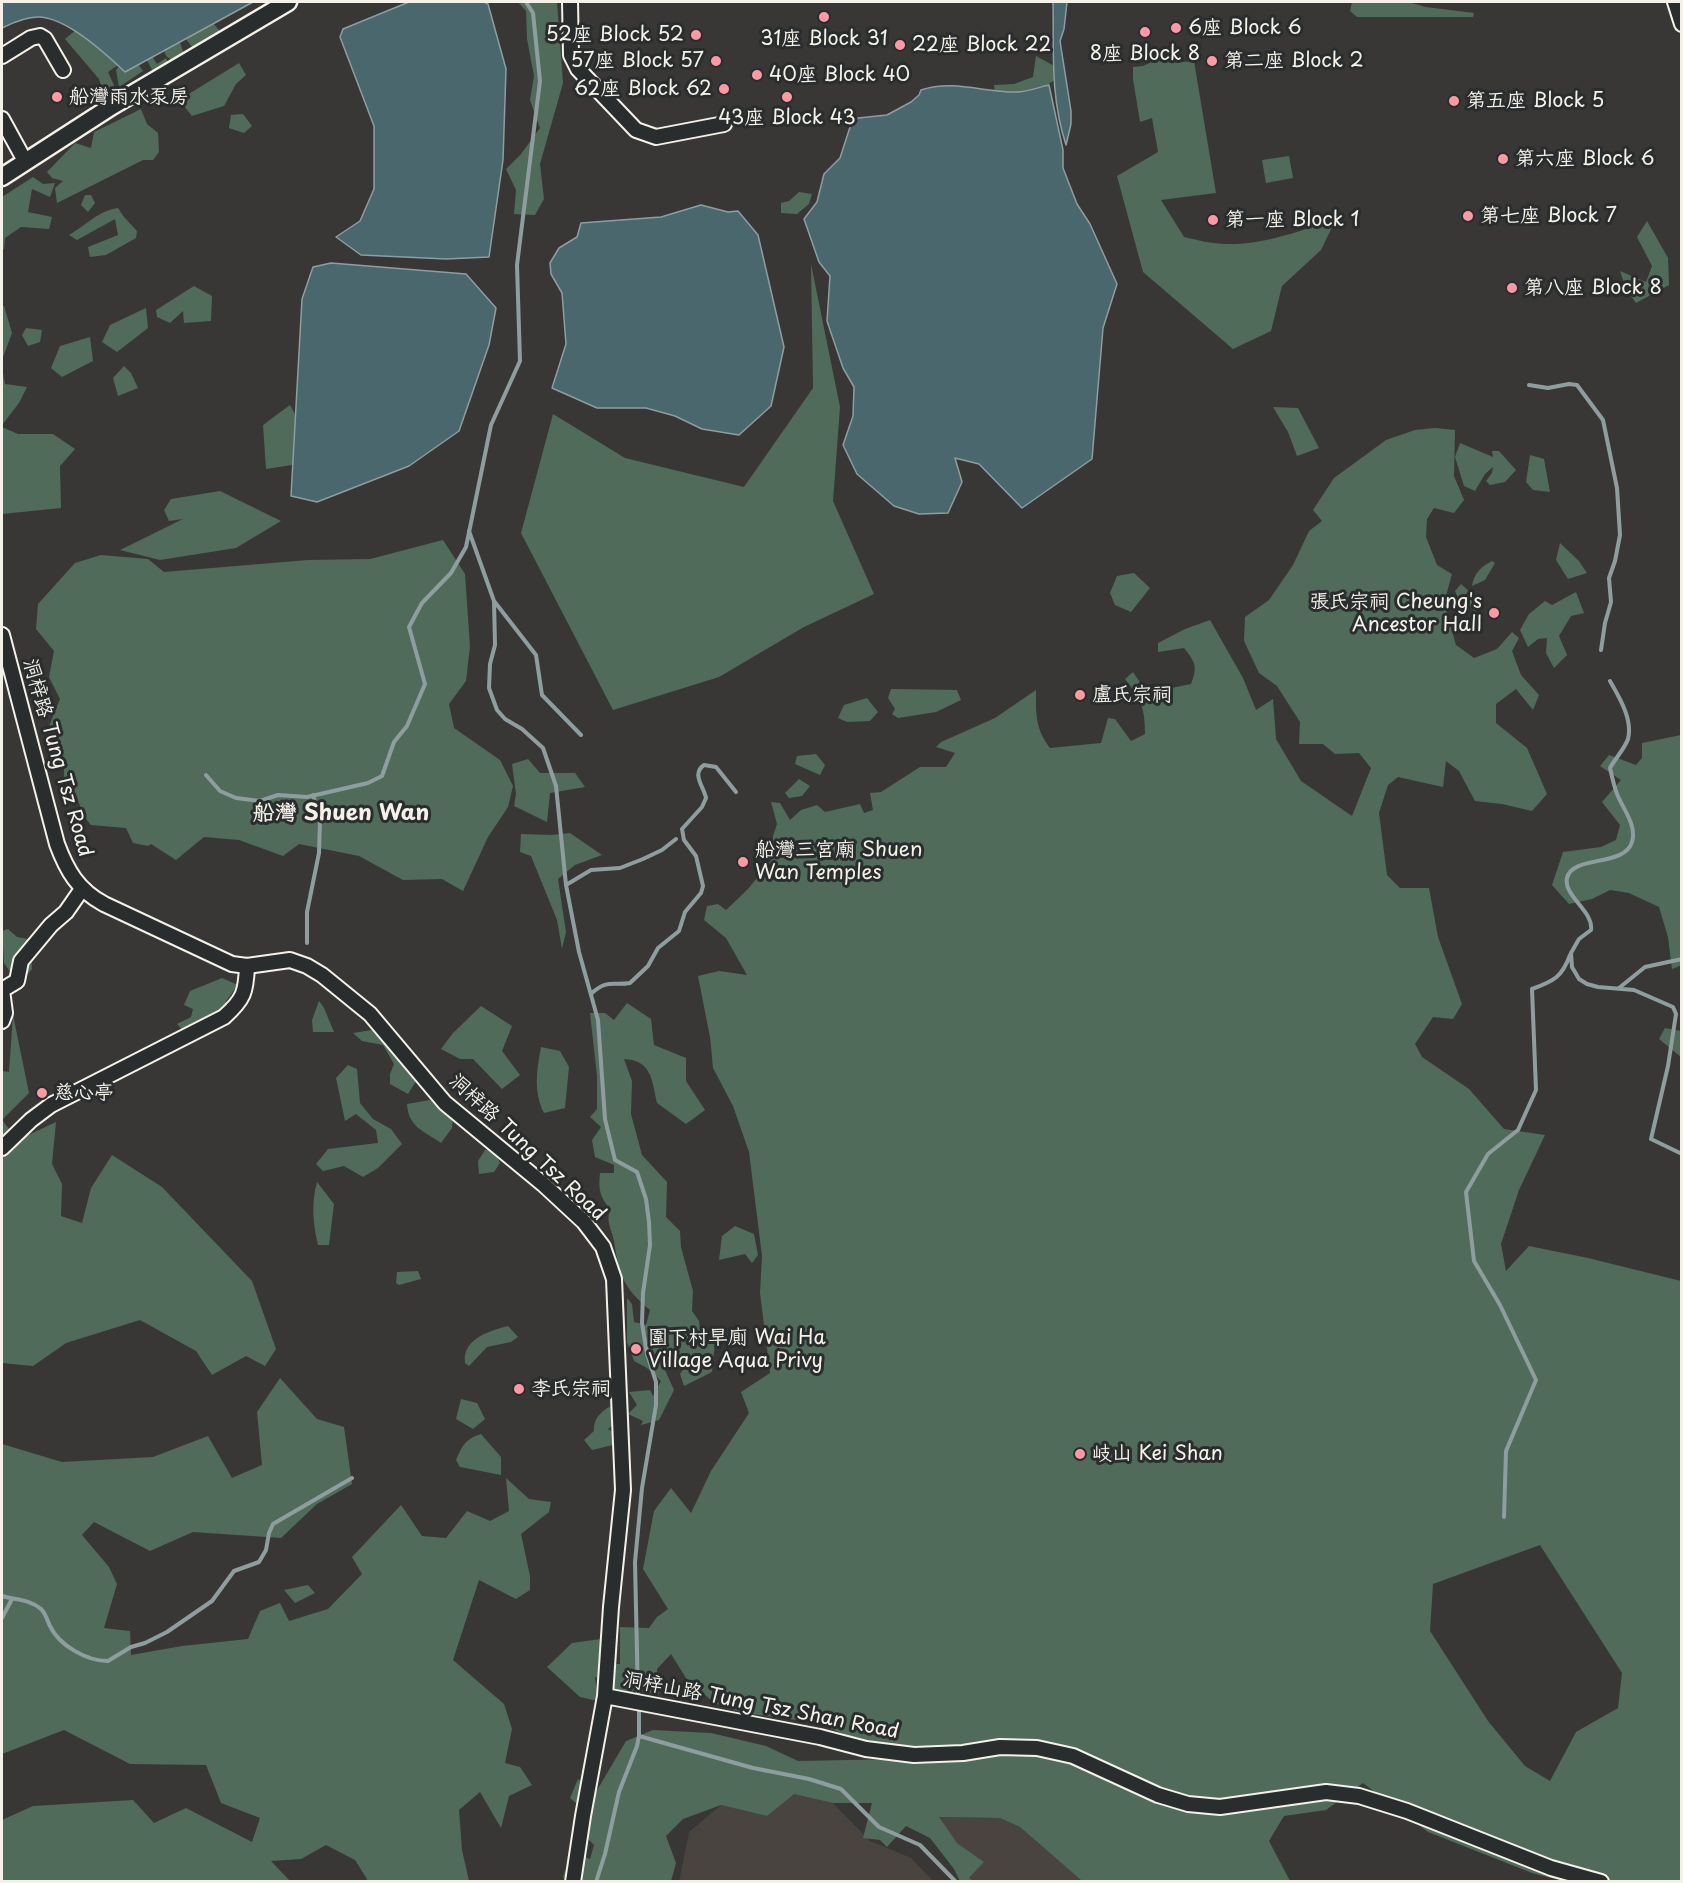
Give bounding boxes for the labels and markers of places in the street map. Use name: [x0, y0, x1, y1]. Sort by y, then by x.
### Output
marker: 31座 Block 31: [817, 10, 831, 24]
place label: 6座 Block 6: [1188, 16, 1302, 40]
marker: 6座 Block 6: [1169, 21, 1183, 35]
place label: 52座 Block 52: [546, 23, 684, 47]
marker: 8座 Block 8: [1138, 25, 1152, 39]
place label: 31座 Block 31: [760, 27, 888, 51]
marker: 52座 Block 52: [689, 28, 703, 42]
place label: 22座 Block 22: [912, 33, 1051, 57]
marker: 22座 Block 22: [893, 38, 907, 52]
place label: 8座 Block 8: [1090, 42, 1200, 66]
place label: 57座 Block 57: [571, 49, 704, 73]
place label: 第二座 Block 2: [1224, 49, 1364, 73]
marker: 57座 Block 57: [709, 54, 723, 68]
marker: 第二座 Block 2: [1205, 54, 1219, 68]
place label: 40座 Block 40: [769, 63, 910, 87]
marker: 40座 Block 40: [750, 68, 764, 82]
place label: 62座 Block 62: [574, 77, 712, 101]
marker: 62座 Block 62: [717, 82, 731, 96]
place label: 船灣雨水泵房: [69, 85, 189, 109]
place label: 第五座 Block 5: [1466, 89, 1604, 113]
marker: 船灣雨水泵房: [50, 90, 64, 104]
marker: 43座 Block 43: [780, 90, 794, 104]
marker: 第五座 Block 5: [1447, 94, 1461, 108]
place label: 43座 Block 43: [718, 106, 856, 130]
place label: 第六座 Block 6: [1515, 147, 1655, 171]
marker: 第六座 Block 6: [1496, 152, 1510, 166]
place label: 第七座 Block 7: [1480, 204, 1617, 228]
place label: 第一座 Block 1: [1225, 208, 1360, 232]
marker: 第七座 Block 7: [1461, 209, 1475, 223]
marker: 第一座 Block 1: [1206, 213, 1220, 227]
place label: 第八座 Block 8: [1524, 276, 1662, 300]
marker: 第八座 Block 8: [1505, 281, 1519, 295]
place label: 張氏宗祠 Cheung's Ancestor Hall: [1309, 590, 1482, 637]
marker: 張氏宗祠 Cheung's Ancestor Hall: [1487, 606, 1501, 620]
place label: 盧氏宗祠: [1092, 683, 1172, 707]
marker: 盧氏宗祠: [1073, 688, 1087, 702]
place label: 船灣三宮廟 Shuen Wan Temples: [755, 838, 923, 885]
marker: 船灣三宮廟 Shuen Wan Temples: [736, 855, 750, 869]
place label: 慈心亭: [54, 1081, 114, 1105]
marker: 慈心亭: [35, 1086, 49, 1100]
place label: 圍下村旱廁 Wai Ha Village Aqua Privy: [648, 1326, 826, 1373]
marker: 圍下村旱廁 Wai Ha Village Aqua Privy: [629, 1342, 643, 1356]
place label: 李氏宗祠: [531, 1377, 611, 1401]
marker: 李氏宗祠: [512, 1382, 526, 1396]
place label: 岐山 Kei Shan: [1092, 1442, 1223, 1466]
marker: 岐山 Kei Shan: [1073, 1447, 1087, 1461]

